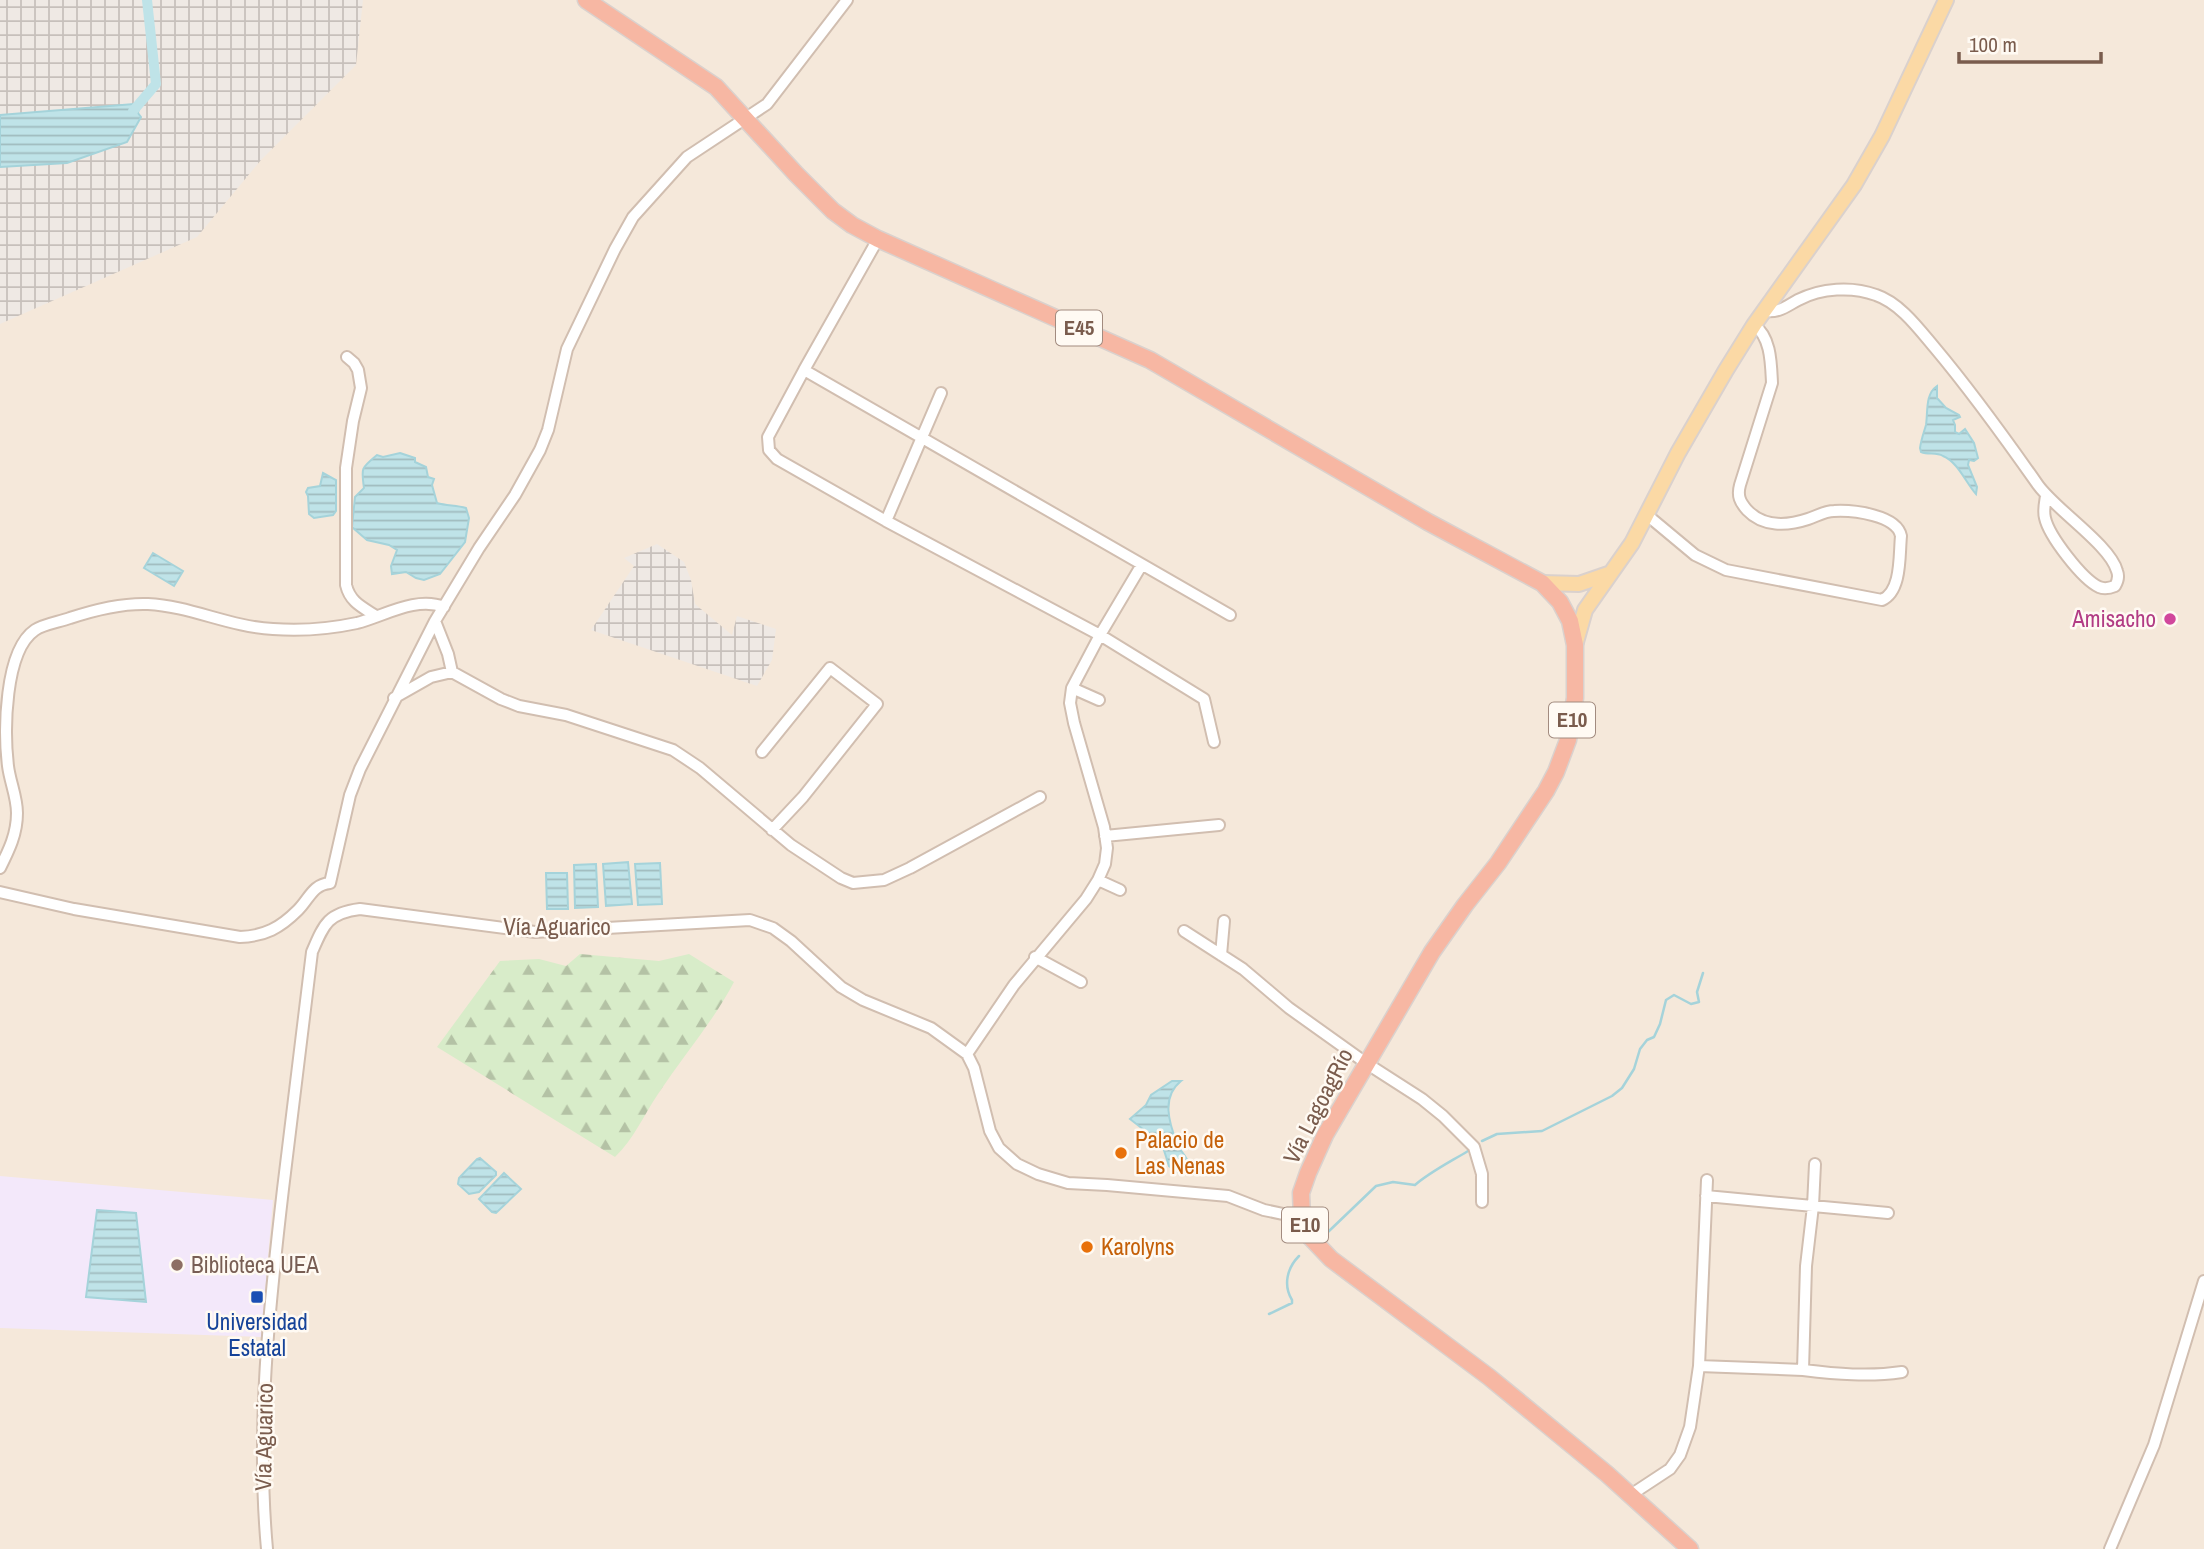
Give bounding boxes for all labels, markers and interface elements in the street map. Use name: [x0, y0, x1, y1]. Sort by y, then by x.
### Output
scale bar: [1959, 21, 2101, 65]
text: 100 m: [1969, 30, 2017, 59]
road number: E45: [1056, 310, 1102, 346]
place label: Amisacho: [2071, 603, 2156, 634]
marker: Amisacho: [2162, 611, 2178, 627]
road number: E10: [1549, 702, 1595, 738]
street label: Vía Aguarico: [503, 911, 611, 942]
street label: Vía LagoagRío: [1275, 1043, 1360, 1169]
place label: Palacio de Las Nenas: [1135, 1124, 1225, 1181]
marker: Palacio de Las Nenas: [1113, 1145, 1129, 1161]
road number: E10: [1282, 1208, 1328, 1242]
place label: Karolyns: [1101, 1231, 1174, 1262]
marker: Karolyns: [1079, 1239, 1095, 1255]
place label: Biblioteca UEA: [191, 1249, 319, 1280]
marker: Biblioteca UEA: [169, 1257, 185, 1273]
marker: Universidad Estatal: [249, 1289, 265, 1305]
place label: Universidad Estatal: [206, 1306, 308, 1363]
street label: Vía Aguarico: [247, 1383, 280, 1491]

